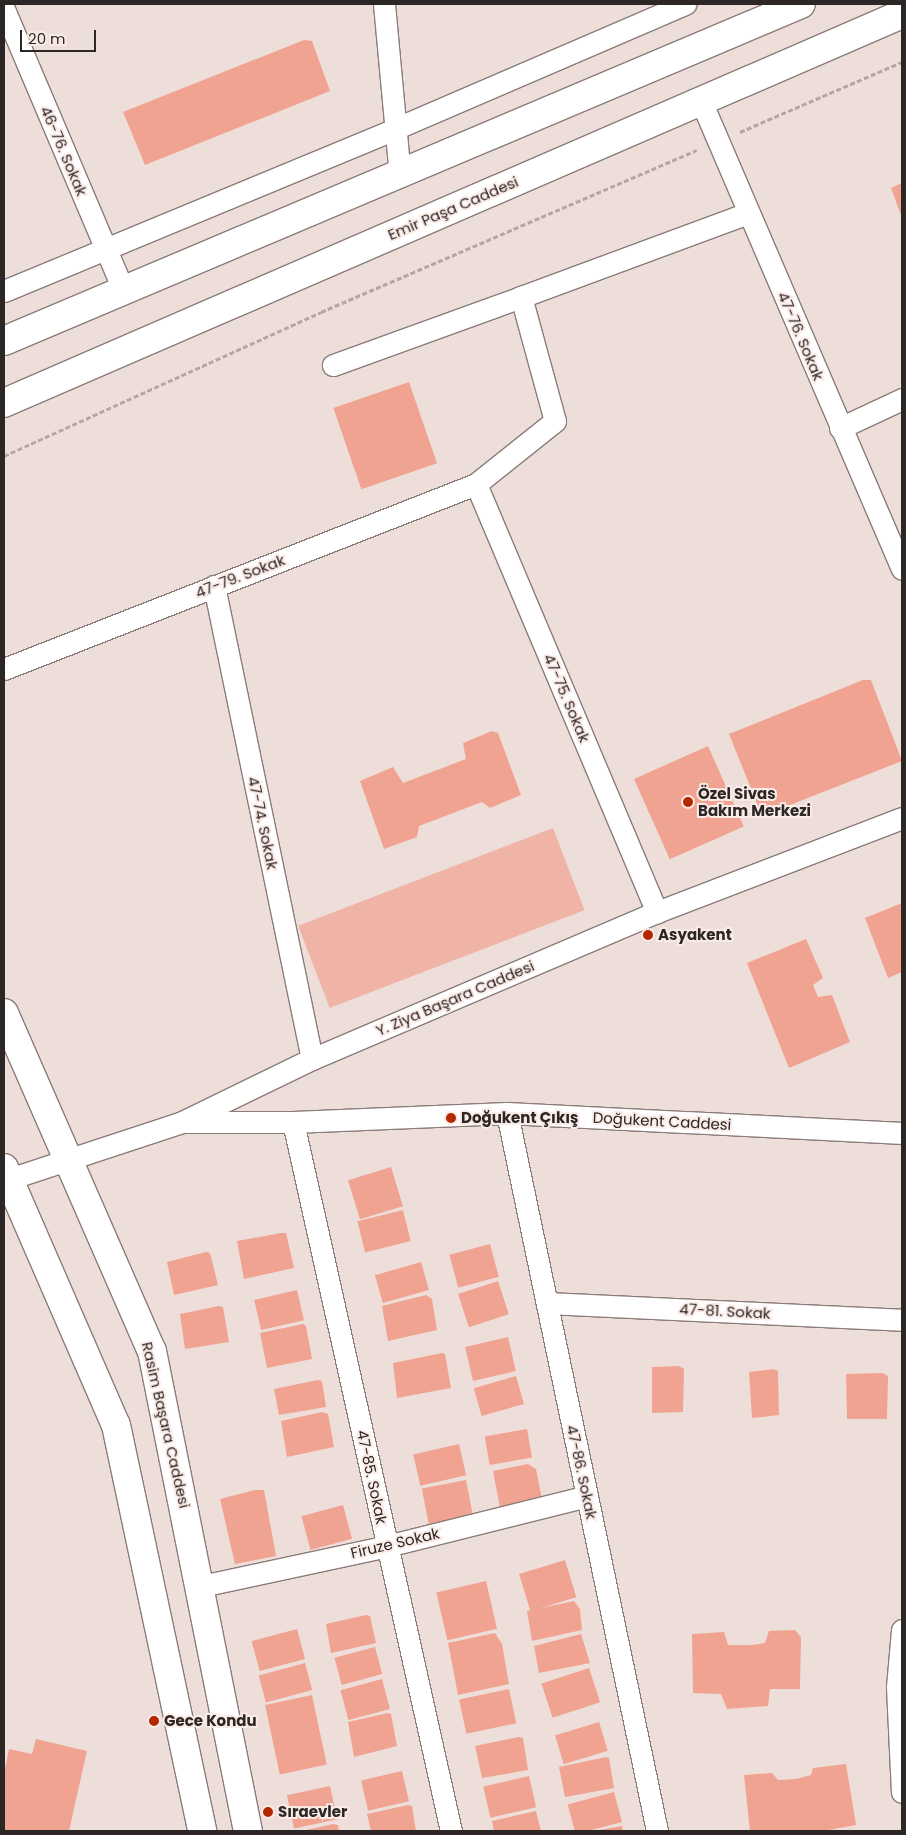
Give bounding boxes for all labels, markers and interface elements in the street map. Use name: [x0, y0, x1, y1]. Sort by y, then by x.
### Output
scale bar: [22, 20, 99, 52]
text: 20 m: [28, 28, 66, 49]
street label: 46-76. Sokak: [37, 103, 91, 199]
street label: Emir Paşa Caddesi: [385, 172, 521, 244]
street label: 47-76. Sokak: [774, 289, 828, 383]
street label: 47-79. Sokak: [193, 551, 287, 601]
street label: 47-75. Sokak: [540, 651, 594, 745]
street label: 47-74. Sokak: [244, 775, 282, 871]
place label: Özel Sivas Bakım Merkezi: [698, 784, 811, 819]
marker: Özel Sivas Bakım Merkezi: [682, 796, 694, 808]
place label: Asyakent: [658, 926, 732, 944]
marker: Asyakent: [642, 929, 654, 941]
street label: Y. Ziya Başara Caddesi: [373, 956, 537, 1040]
street label: Doğukent Caddesi: [592, 1108, 732, 1134]
place label: Doğukent Çıkış: [461, 1109, 578, 1127]
marker: Doğukent Çıkış: [445, 1112, 457, 1124]
street label: 47-81. Sokak: [679, 1300, 771, 1322]
street label: Rasim Başara Caddesi: [138, 1340, 194, 1510]
street label: 47-86. Sokak: [563, 1423, 601, 1521]
street label: 47-85. Sokak: [353, 1428, 391, 1526]
street label: Firuze Sokak: [349, 1524, 441, 1562]
place label: Gece Kondu: [164, 1712, 257, 1730]
marker: Gece Kondu: [148, 1715, 160, 1727]
place label: Sıraevler: [278, 1803, 347, 1821]
marker: Sıraevler: [262, 1806, 274, 1818]

